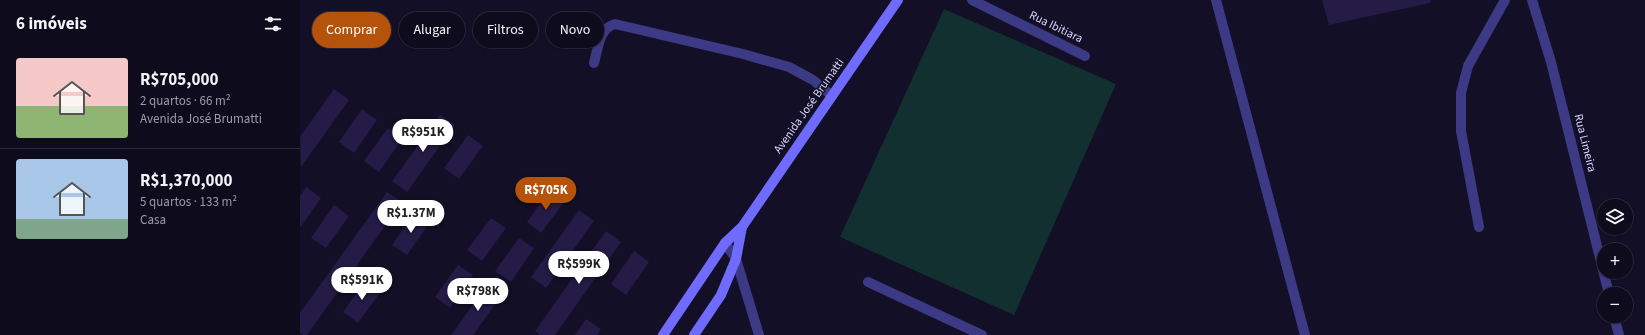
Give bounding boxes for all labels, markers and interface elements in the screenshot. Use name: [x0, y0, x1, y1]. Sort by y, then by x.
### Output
street label: Rua Ibitiara: [1026, 7, 1086, 47]
text: 6 imóveis: [16, 12, 87, 36]
chip: Comprar: [312, 12, 391, 48]
chip: Alugar: [399, 12, 465, 48]
chip: Filtros: [473, 12, 538, 48]
chip: Novo: [546, 12, 604, 48]
icon: filters: [262, 13, 284, 35]
street label: Avenida José Brumatti: [770, 55, 848, 157]
text: R$705,000: [140, 68, 218, 92]
icon: home: [48, 74, 96, 122]
text: 2 quartos · 66 m²: [140, 92, 231, 110]
text: Avenida José Brumatti: [140, 110, 262, 128]
street label: Rua Limeira: [1570, 112, 1600, 174]
pin: R$951K: [390, 119, 456, 153]
text: R$951K: [401, 123, 445, 141]
text: R$1,370,000: [140, 169, 232, 193]
icon: home: [48, 175, 96, 223]
pin: R$705K: [513, 177, 579, 211]
text: R$705K: [524, 181, 568, 199]
text: 5 quartos · 133 m²: [140, 193, 237, 211]
map controls: [1597, 199, 1633, 323]
button: layers: [1597, 199, 1633, 235]
pin: R$1.37M: [374, 200, 448, 234]
text: R$1.37M: [386, 204, 436, 222]
text: Casa: [140, 211, 166, 229]
button: +: [1597, 243, 1633, 279]
pin: R$599K: [546, 251, 612, 285]
text: R$599K: [557, 255, 601, 273]
pin: R$591K: [329, 267, 395, 301]
text: R$591K: [340, 271, 384, 289]
pin: R$798K: [445, 278, 511, 312]
text: R$798K: [456, 282, 500, 300]
button: −: [1597, 287, 1633, 323]

